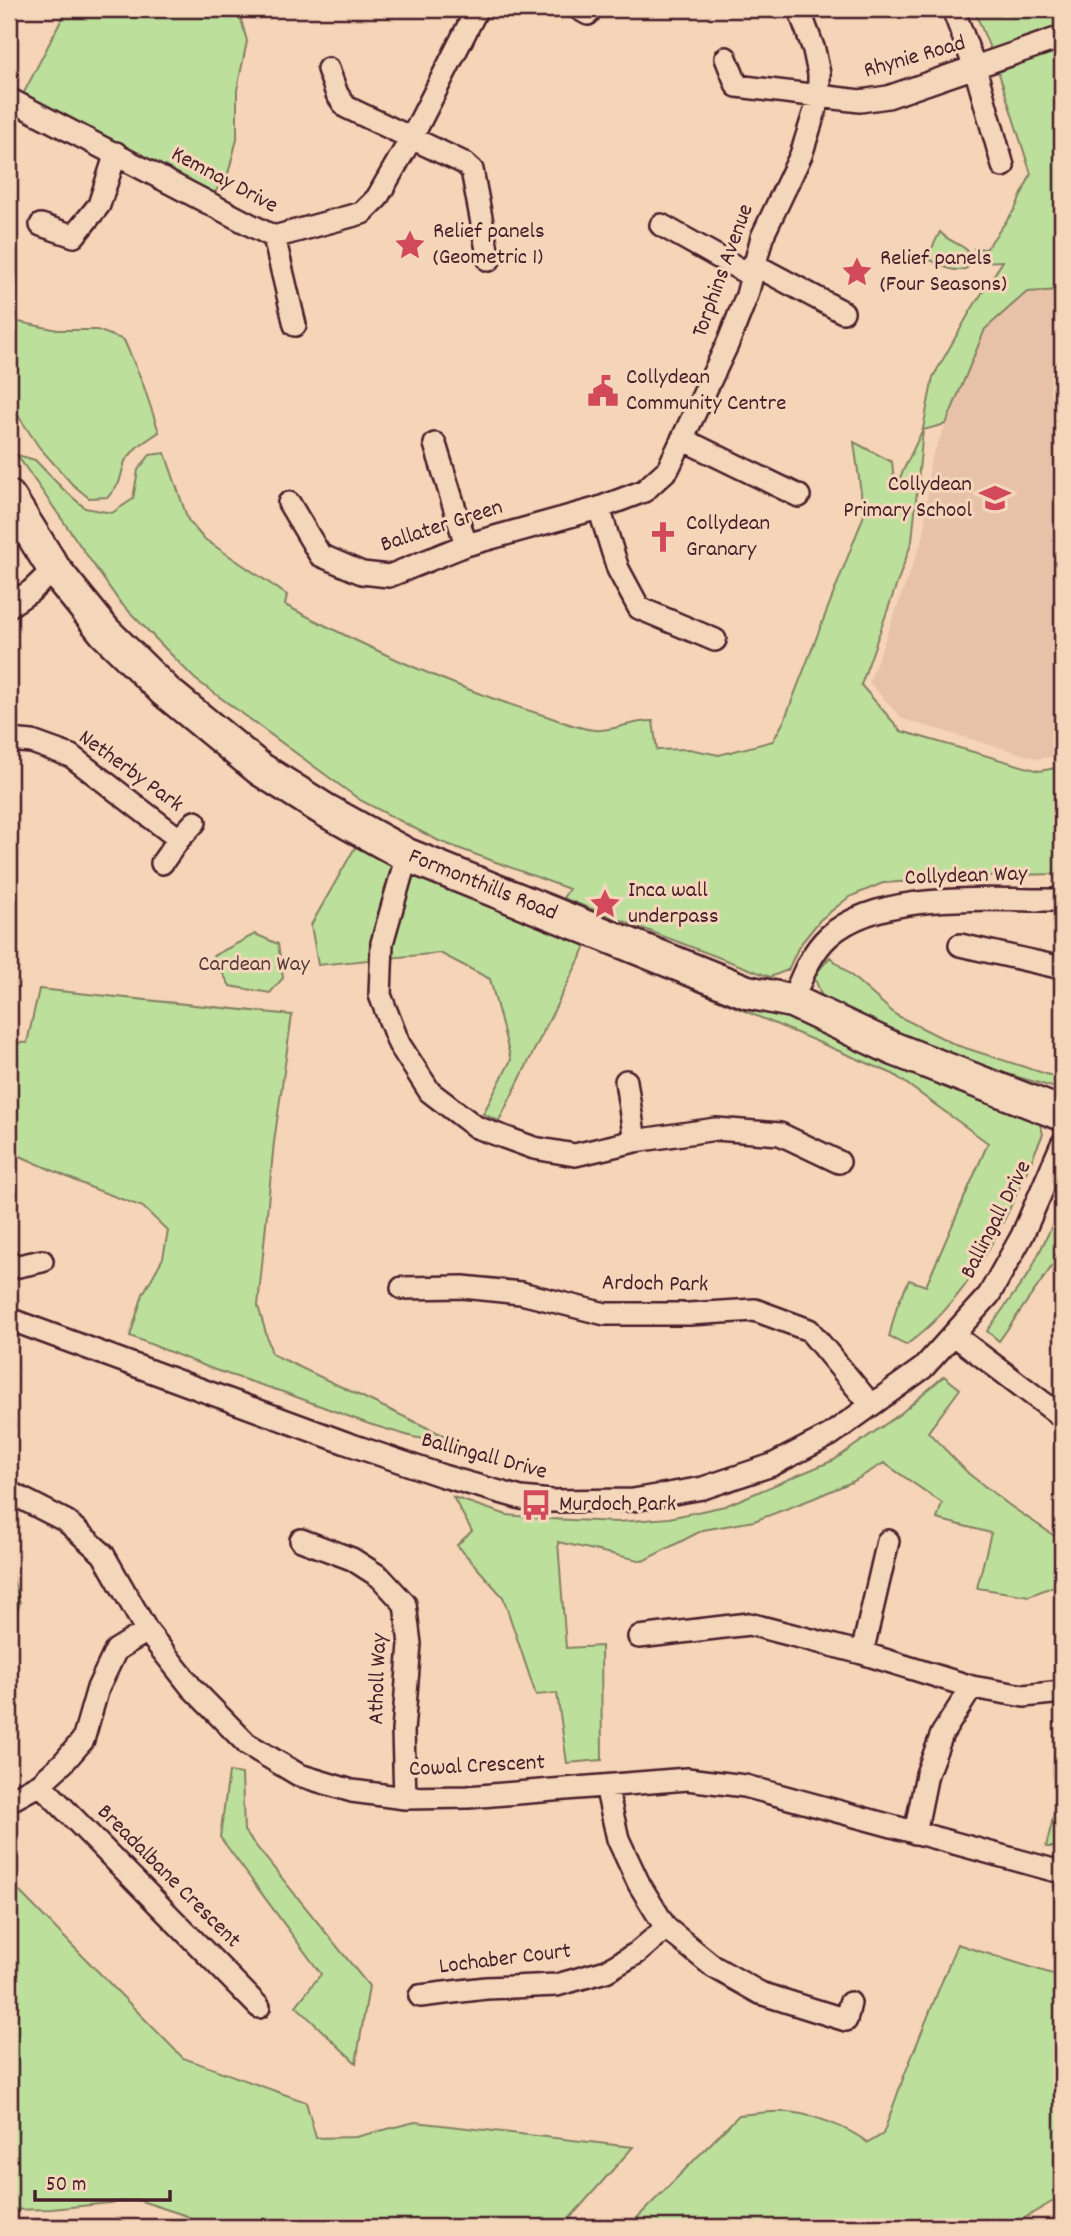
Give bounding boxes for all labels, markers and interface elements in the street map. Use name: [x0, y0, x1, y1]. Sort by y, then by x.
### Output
street label: Rhynie Road: [860, 28, 970, 88]
street label: Kemnay Drive: [165, 139, 283, 223]
street label: Torphins Avenue: [685, 200, 763, 342]
place label: Relief panels (Geometric 1): [433, 216, 545, 275]
place icon: Relief panels (Geometric 1): [393, 228, 427, 262]
place label: Relief panels (Four Seasons): [880, 243, 1007, 302]
place icon: Relief panels (Four Seasons): [840, 255, 874, 289]
place label: Collydean Community Centre: [626, 362, 786, 421]
public building icon: Collydean Community Centre: [586, 374, 620, 408]
place label: Collydean Primary School: [843, 469, 973, 528]
school or university icon: Collydean Primary School: [978, 481, 1012, 515]
street label: Ballater Green: [377, 492, 507, 562]
place label: Collydean Granary: [686, 508, 770, 567]
church icon: Collydean Granary: [646, 520, 680, 554]
street label: Netherby Park: [71, 723, 189, 821]
street label: Formonthills Road: [403, 841, 562, 930]
street label: Collydean Way: [904, 858, 1029, 896]
place label: Inca wall underpass: [628, 875, 719, 934]
place icon: Inca wall underpass: [588, 887, 622, 921]
park label: Cardean Way: [198, 949, 310, 982]
street label: Ballingall Drive: [953, 1155, 1041, 1285]
street label: Ardoch Park: [602, 1268, 708, 1302]
street label: Ballingall Drive: [417, 1424, 551, 1490]
bus stop icon: Murdoch Park: [519, 1488, 553, 1522]
place label: Murdoch Park: [559, 1489, 676, 1522]
street label: Atholl Way: [361, 1632, 397, 1725]
street label: Cowal Crescent: [408, 1747, 546, 1787]
street label: Breadalbane Crescent: [88, 1797, 248, 1957]
street label: Lochaber Court: [437, 1936, 573, 1984]
scale bar: [35, 2159, 170, 2203]
text: 50 m: [46, 2171, 86, 2201]

